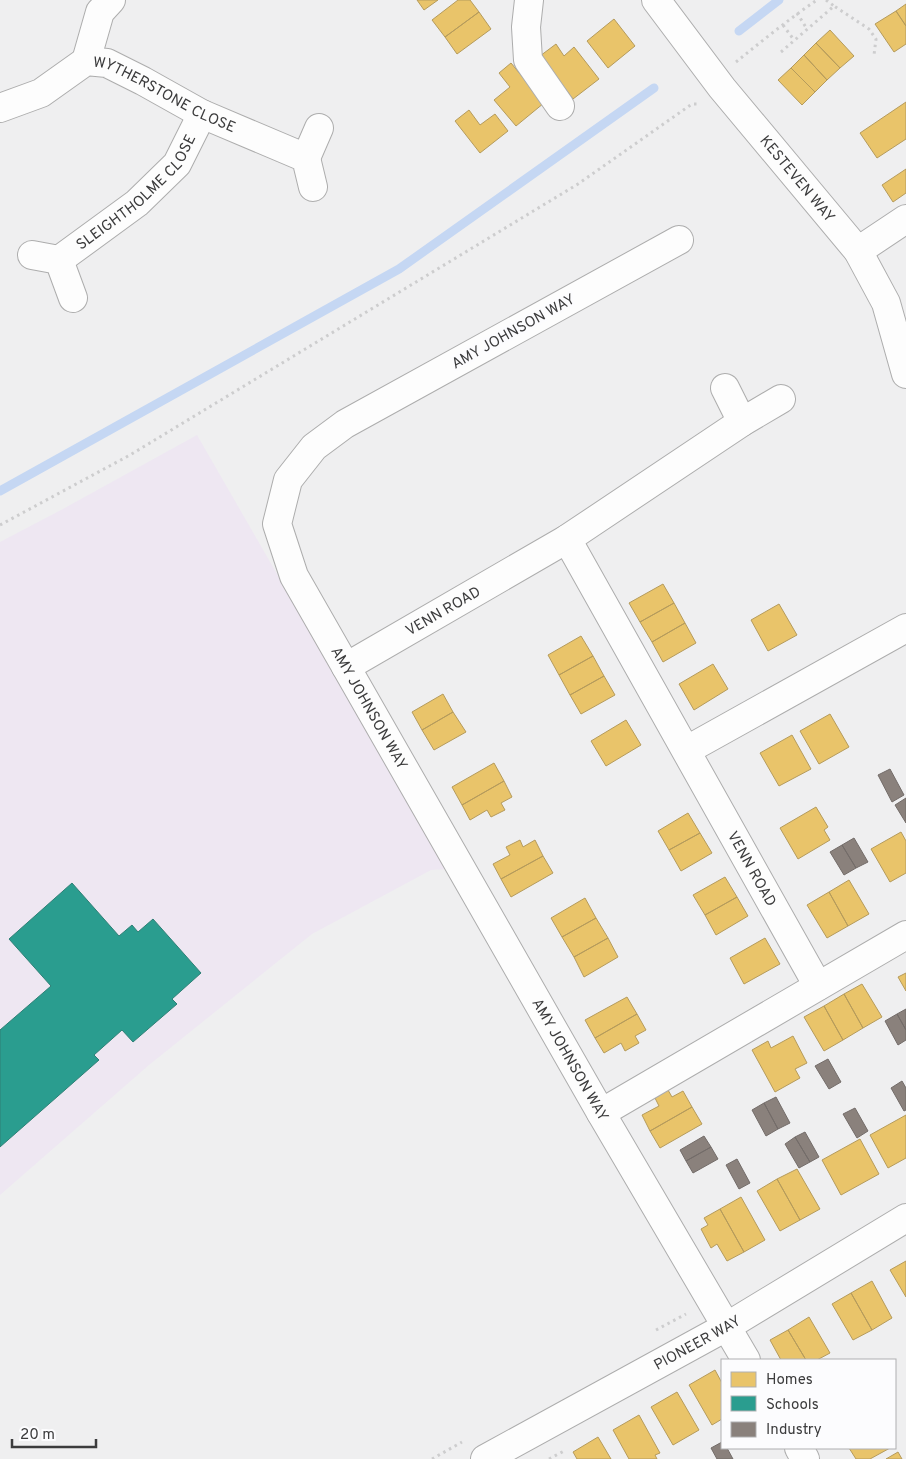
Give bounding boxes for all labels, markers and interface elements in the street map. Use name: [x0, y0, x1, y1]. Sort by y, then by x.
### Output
street label: WYTHERSTONE CLOSE: [92, 54, 238, 138]
street label: SLEIGHTHOLME CLOSE: [73, 132, 201, 255]
street label: KESTEVEN WAY: [755, 132, 838, 227]
street label: AMY JOHNSON WAY: [449, 290, 579, 374]
street label: VENN ROAD: [403, 583, 485, 641]
street label: AMY JOHNSON WAY: [326, 644, 411, 774]
street label: VENN ROAD: [722, 828, 779, 910]
street label: AMY JOHNSON WAY: [527, 995, 612, 1126]
street label: PIONEER WAY: [651, 1312, 745, 1376]
legend: [721, 1359, 896, 1449]
text: Homes: [766, 1371, 813, 1390]
text: Schools: [766, 1396, 819, 1415]
scale bar: [12, 1416, 96, 1448]
text: Industry: [766, 1421, 822, 1440]
text: 20 m: [20, 1426, 55, 1445]

